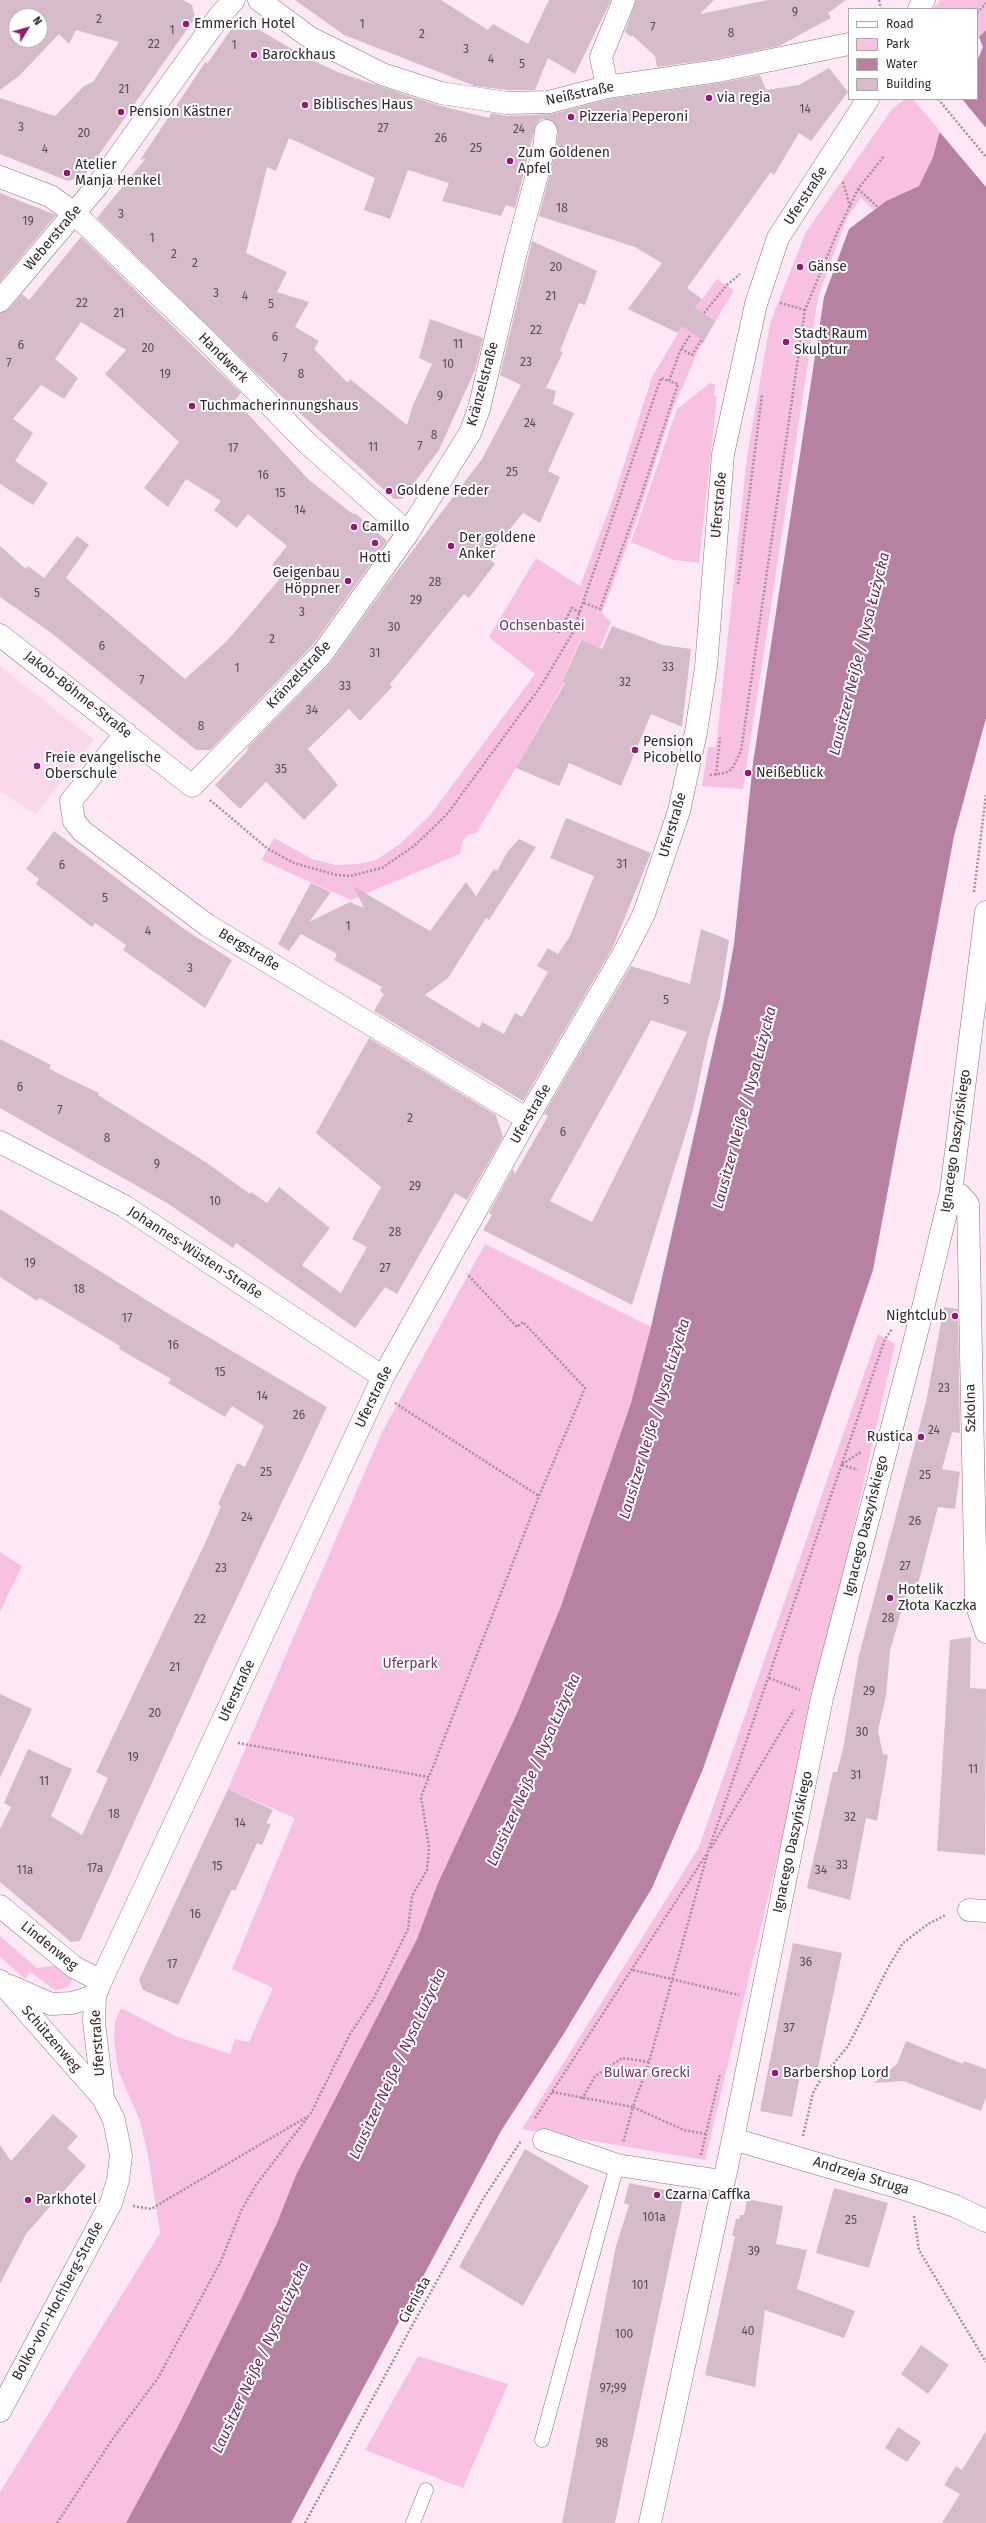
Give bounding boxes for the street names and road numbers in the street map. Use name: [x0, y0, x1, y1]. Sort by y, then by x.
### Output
street label: Neißstraße: [544, 79, 616, 109]
street label: Uferstraße: [781, 163, 831, 229]
street label: Weberstraße: [21, 202, 85, 274]
street label: Handwerk: [194, 329, 252, 387]
street label: Kränzelstraße: [464, 340, 502, 428]
street label: Uferstraße: [708, 471, 730, 539]
street label: Kränzelstraße: [263, 638, 335, 712]
street label: Jakob-Böhme-Straße: [21, 648, 135, 742]
street label: Uferstraße: [656, 791, 690, 859]
street label: Bergstraße: [215, 925, 283, 975]
street label: Ignacego Daszyńskiego: [938, 1068, 974, 1214]
street label: Uferstraße: [507, 1081, 555, 1147]
street label: Johannes-Wüsten-Straße: [124, 1203, 266, 1303]
street label: Uferstraße: [352, 1363, 396, 1431]
street label: Szkolna: [962, 1383, 980, 1433]
street label: Ignacego Daszyńskiego: [840, 1454, 892, 1598]
street label: Uferstraße: [215, 1657, 259, 1725]
street label: Ignacego Daszyńskiego: [770, 1769, 816, 1915]
street label: Lindenweg: [17, 1918, 81, 1974]
street label: Schützenweg: [18, 2002, 84, 2076]
street label: Uferstraße: [87, 2009, 109, 2077]
street label: Andrzeja Struga: [811, 2153, 911, 2199]
street label: Bolko-von-Hochberg-Straße: [9, 2219, 107, 2383]
street label: Cienista: [395, 2274, 435, 2326]

